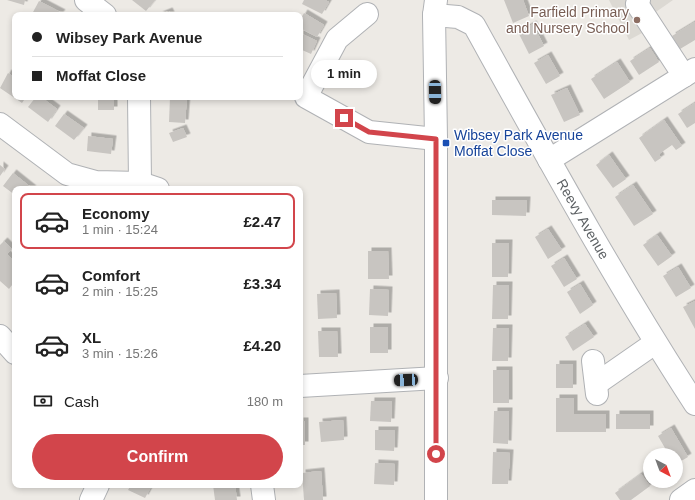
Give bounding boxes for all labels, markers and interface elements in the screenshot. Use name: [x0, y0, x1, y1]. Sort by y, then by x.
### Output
place label: Farfield Primary and Nursery School: [506, 4, 629, 36]
marker: Farfield Primary and Nursery School: [632, 15, 642, 25]
text: Wibsey Park Avenue: [56, 29, 202, 46]
callout: 1 min: [311, 60, 377, 88]
text: 1 min: [327, 66, 361, 81]
text: Moffat Close: [56, 67, 146, 84]
car: [429, 80, 441, 104]
route end: [335, 109, 353, 127]
place label: Wibsey Park Avenue Moffat Close: [454, 127, 583, 159]
marker: Wibsey Park Avenue Moffat Close: [441, 138, 451, 148]
street label: Reevy Avenue: [554, 176, 613, 262]
icon: car: [34, 203, 70, 239]
text: Economy: [82, 205, 150, 222]
text: £2.47: [243, 213, 281, 230]
text: 1 min · 15:24: [82, 222, 158, 237]
icon: car: [34, 265, 70, 301]
text: Comfort: [82, 267, 140, 284]
text: £3.34: [243, 275, 281, 292]
text: 2 min · 15:25: [82, 284, 158, 299]
icon: car: [34, 327, 70, 363]
text: XL: [82, 329, 101, 346]
text: £4.20: [243, 337, 281, 354]
text: 3 min · 15:26: [82, 346, 158, 361]
car: [394, 373, 418, 387]
icon: cash: [32, 390, 54, 412]
text: Cash: [64, 393, 99, 410]
text: 180 m: [247, 394, 283, 409]
button: Confirm: [32, 434, 283, 480]
route start: [427, 445, 445, 463]
north arrow: [643, 448, 683, 488]
map controls: [643, 448, 683, 488]

